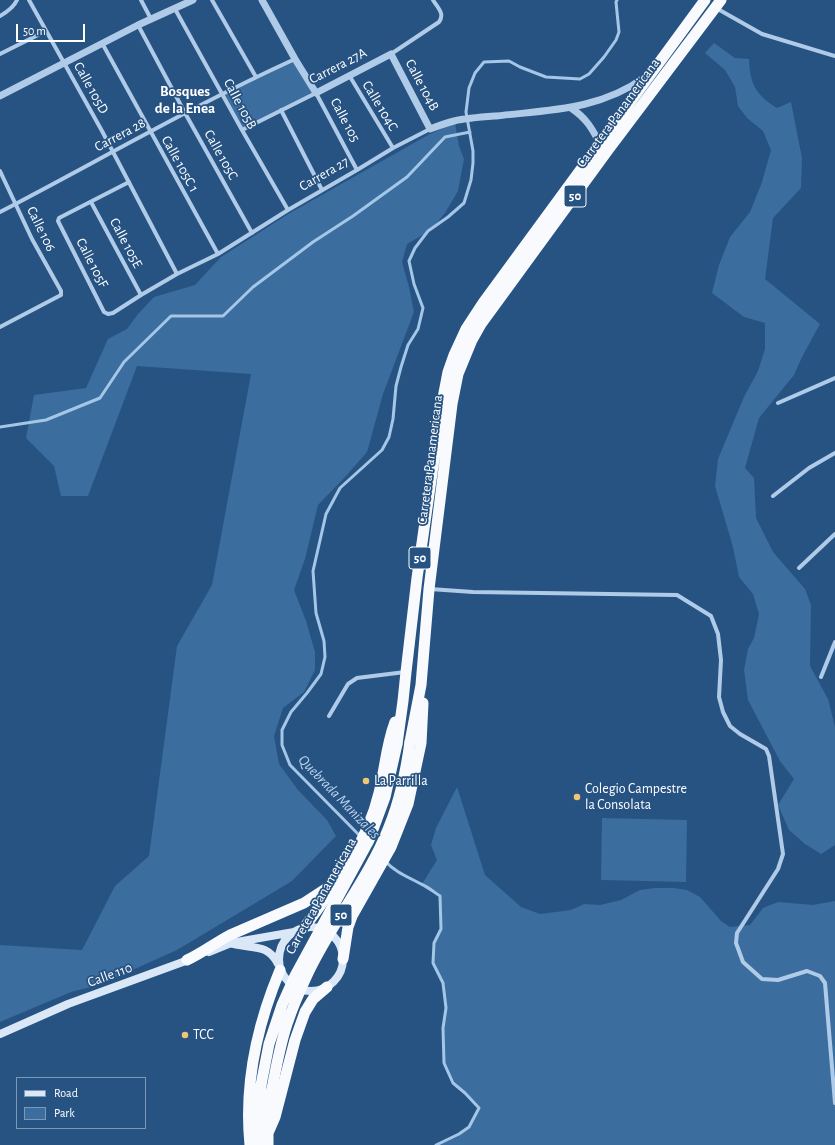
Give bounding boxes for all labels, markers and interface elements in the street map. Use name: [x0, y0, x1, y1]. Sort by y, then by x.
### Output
scale bar: [18, 16, 87, 42]
text: 50 m: [23, 25, 46, 37]
street label: Carrera 27A: [306, 44, 370, 88]
street label: Carretera Panamericana: [573, 55, 663, 171]
street label: Calle 104B: [401, 56, 443, 114]
street label: Calle 105D: [70, 59, 112, 117]
street label: Calle 105B: [220, 76, 260, 132]
street label: Calle 104C: [358, 78, 402, 134]
district label: Bosques de la Enea: [155, 82, 215, 117]
street label: Calle 105: [326, 95, 364, 145]
street label: Carrera 28: [92, 115, 148, 155]
street label: Calle 105C: [200, 127, 242, 183]
street label: Calle 105C 1: [158, 133, 202, 195]
street label: Carrera 27: [296, 153, 352, 195]
road number: 50: [564, 185, 586, 207]
street label: Calle 106: [23, 204, 59, 254]
street label: Calle 105E: [106, 215, 146, 271]
street label: Calle 105F: [72, 235, 112, 291]
street label: Carretera Panamericana: [414, 394, 446, 526]
road number: 50: [409, 547, 431, 569]
water label: Quebrada Manizales: [294, 751, 384, 843]
place label: La Parrilla: [374, 773, 428, 789]
marker: La Parrilla: [361, 776, 371, 786]
place label: Colegio Campestre la Consolata: [585, 781, 687, 814]
marker: Colegio Campestre la Consolata: [572, 792, 582, 802]
street label: Carretera Panamericana: [282, 835, 360, 957]
road number: 50: [330, 904, 352, 926]
street label: Calle 110: [85, 959, 135, 991]
place label: TCC: [193, 1027, 214, 1043]
marker: TCC: [180, 1030, 190, 1040]
legend: [16, 1077, 146, 1129]
text: Road: [54, 1087, 78, 1099]
text: Park: [54, 1107, 75, 1119]

